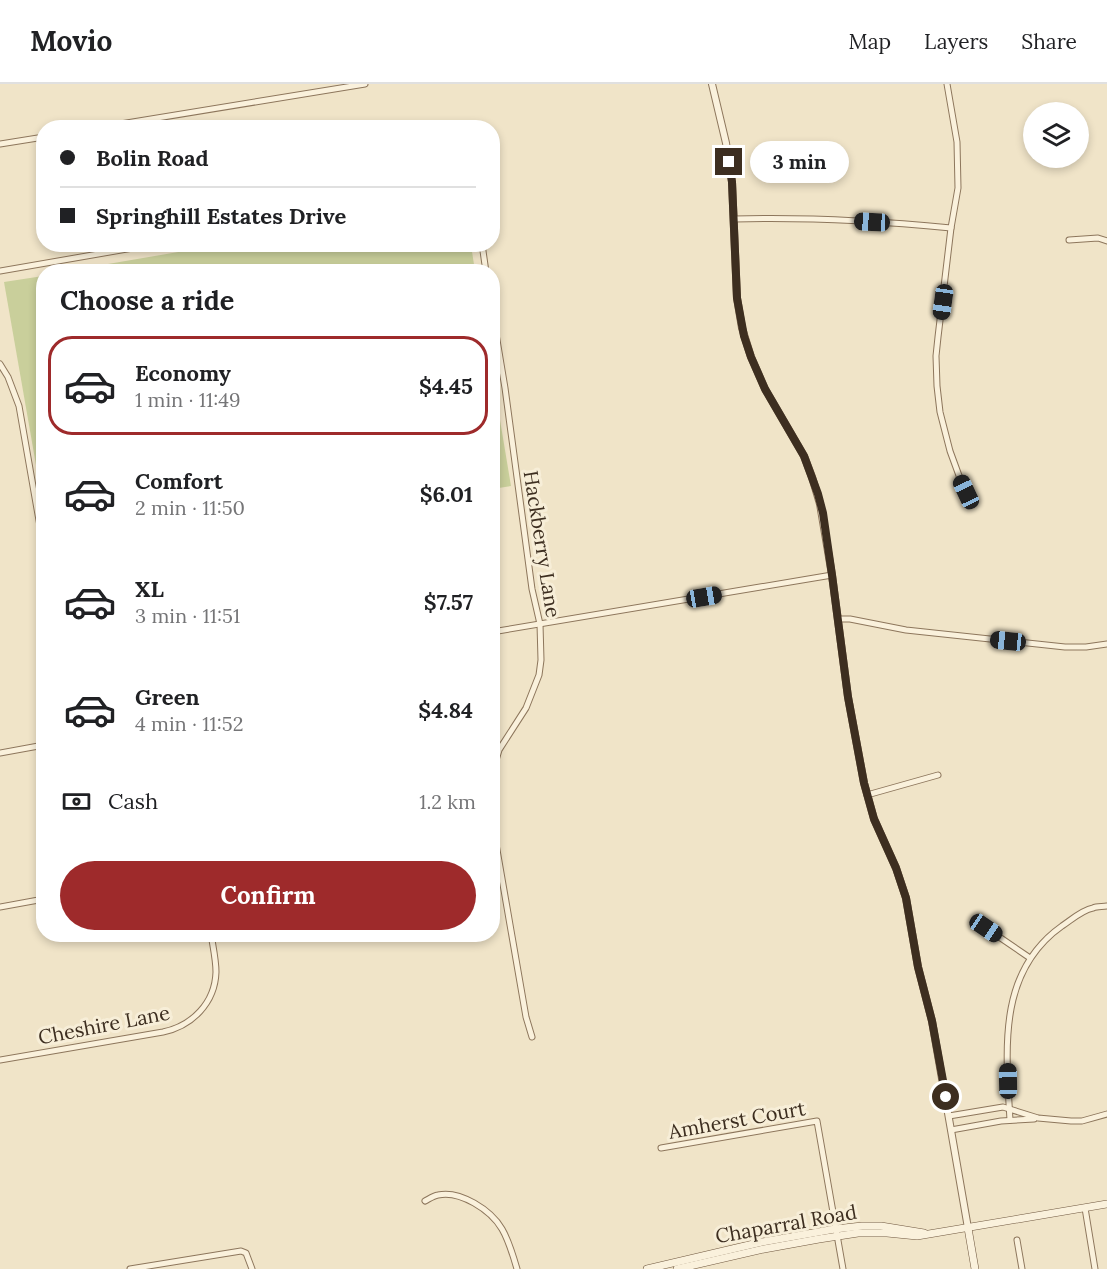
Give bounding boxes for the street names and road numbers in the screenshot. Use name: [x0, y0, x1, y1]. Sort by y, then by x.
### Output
street label: Hackberry Lane: [519, 469, 566, 619]
street label: Cheshire Lane: [36, 999, 172, 1050]
street label: Amherst Court: [666, 1095, 807, 1144]
street label: Chaparral Road: [713, 1199, 859, 1248]

